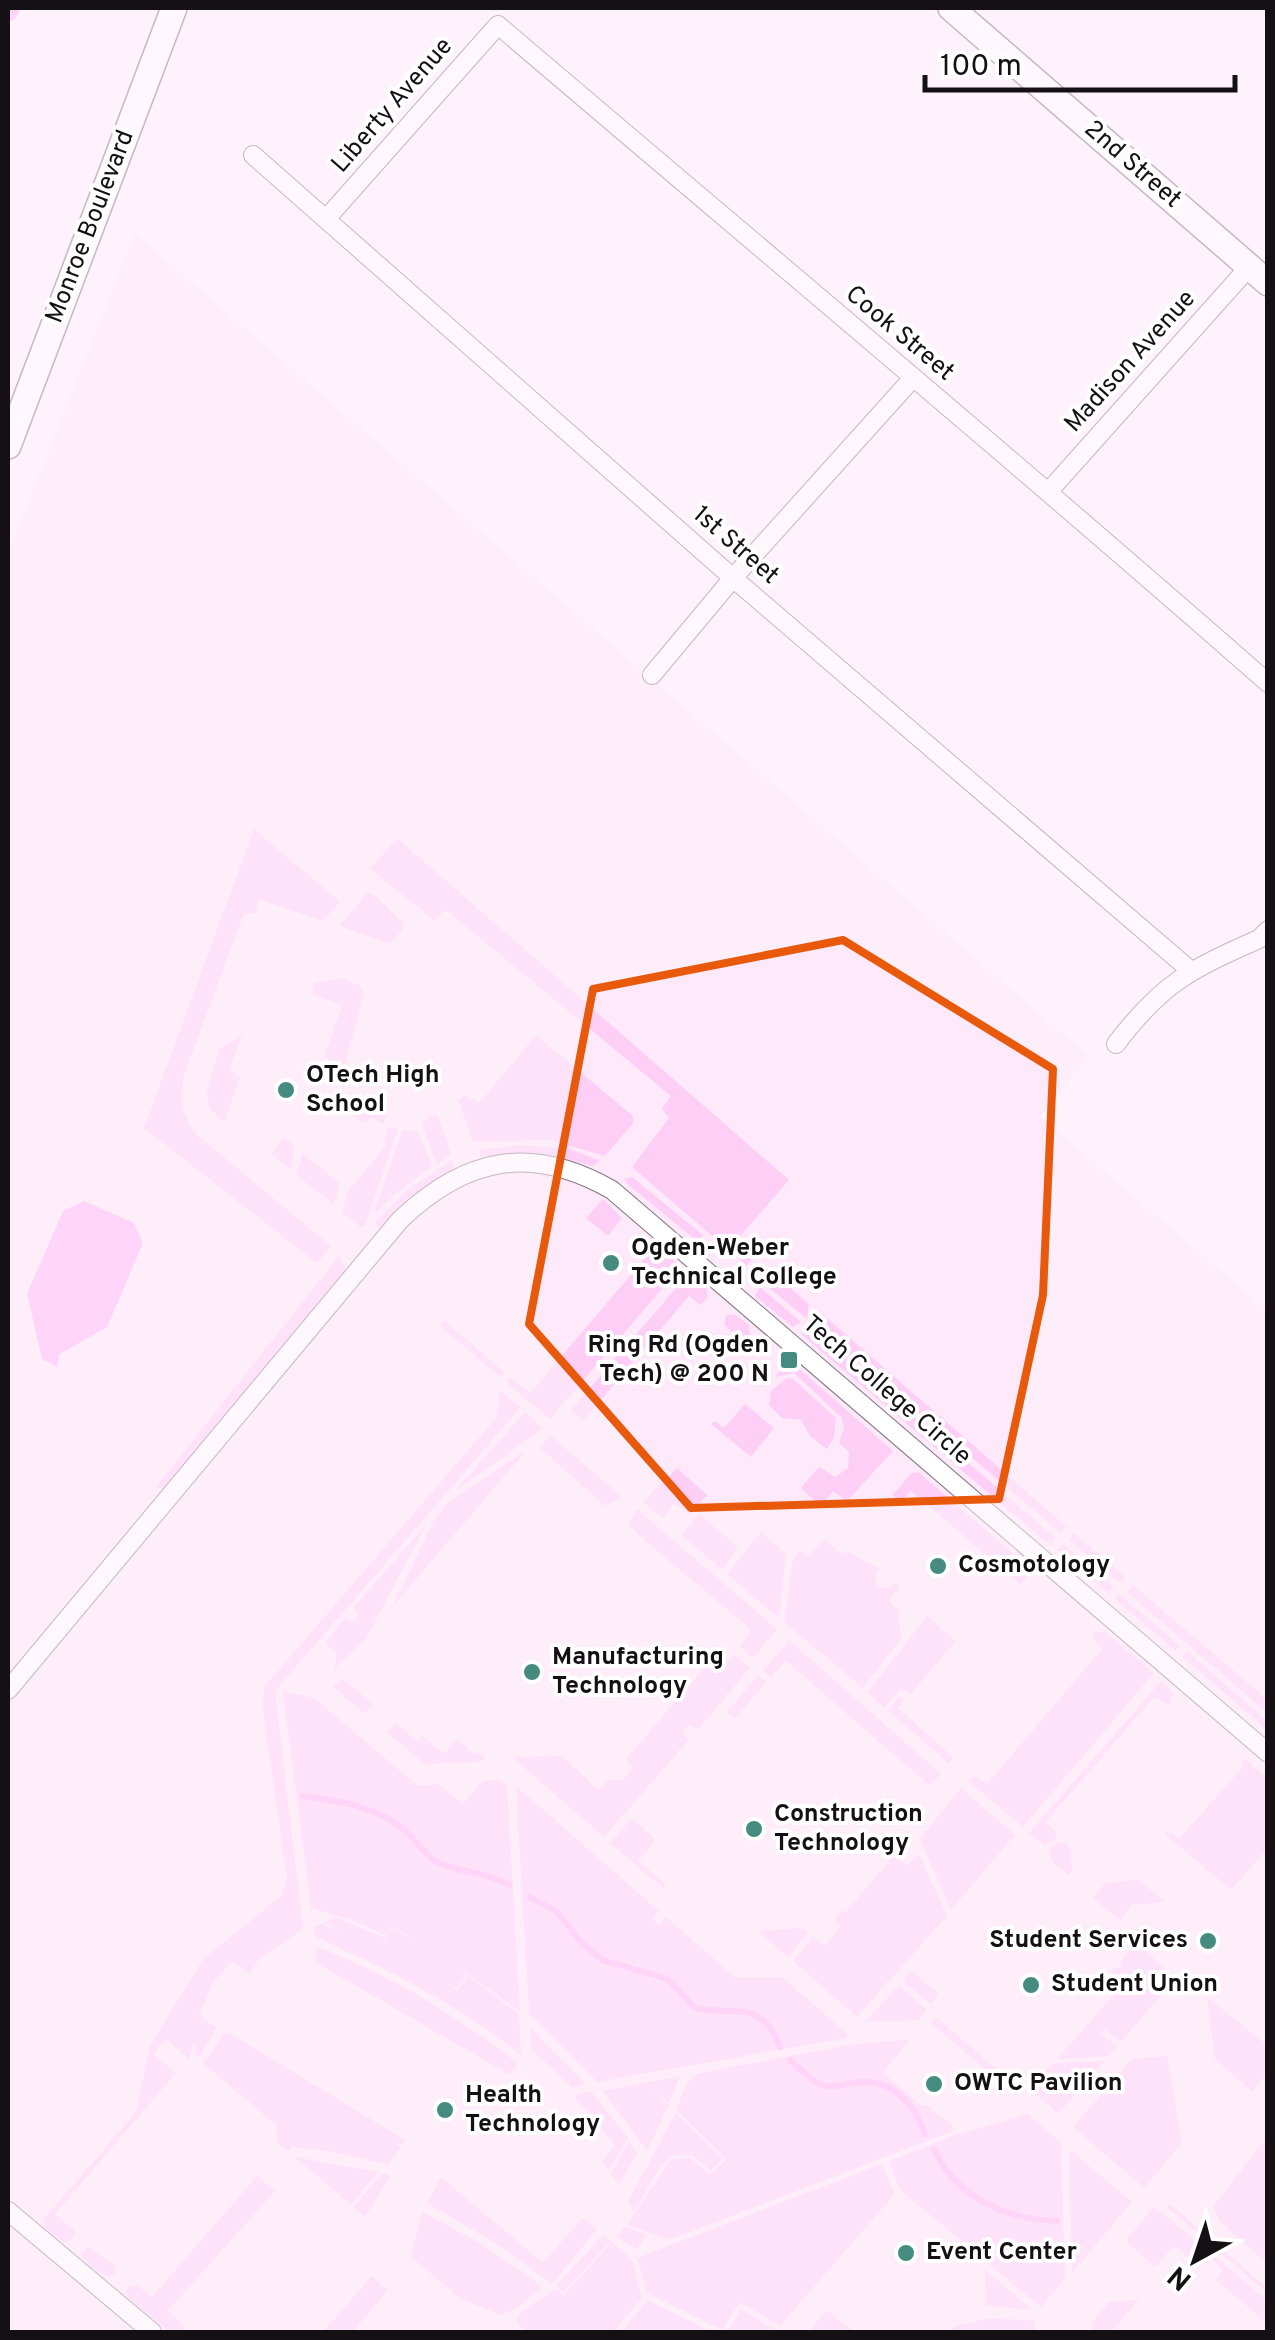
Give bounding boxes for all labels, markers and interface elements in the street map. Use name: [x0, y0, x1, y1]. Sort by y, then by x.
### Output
scale bar: [925, 30, 1235, 92]
street label: Liberty Avenue: [325, 32, 461, 180]
text: 100 m: [940, 49, 1022, 86]
street label: 2nd Street: [1077, 114, 1187, 216]
street label: Monroe Boulevard: [39, 126, 143, 328]
street label: Cook Street: [838, 279, 960, 389]
street label: Madison Avenue: [1059, 284, 1203, 440]
street label: 1st Street: [685, 500, 785, 592]
place label: OTech High School: [306, 1060, 440, 1121]
marker: OTech High School: [275, 1079, 297, 1101]
place label: Ogden-Weber Technical College: [631, 1233, 837, 1294]
marker: Ogden-Weber Technical College: [600, 1252, 622, 1274]
street label: Tech College Circle: [795, 1309, 977, 1473]
place label: Ring Rd (Ogden Tech) @ 200 N: [588, 1330, 769, 1391]
marker: Ring Rd (Ogden Tech) @ 200 N: [778, 1349, 800, 1371]
place label: Cosmotology: [958, 1550, 1110, 1582]
marker: Cosmotology: [927, 1555, 949, 1577]
place label: Manufacturing Technology: [552, 1642, 724, 1703]
marker: Manufacturing Technology: [521, 1661, 543, 1683]
place label: Construction Technology: [774, 1799, 923, 1860]
marker: Construction Technology: [743, 1818, 765, 1840]
place label: Student Services: [989, 1925, 1188, 1957]
marker: Student Services: [1197, 1930, 1219, 1952]
place label: Student Union: [1051, 1969, 1218, 2001]
marker: Student Union: [1020, 1974, 1042, 1996]
place label: OWTC Pavilion: [954, 2068, 1123, 2100]
marker: OWTC Pavilion: [923, 2073, 945, 2095]
place label: Health Technology: [465, 2080, 600, 2141]
marker: Health Technology: [434, 2099, 456, 2121]
north arrow: [1145, 2210, 1245, 2310]
place label: Event Center: [926, 2237, 1077, 2269]
marker: Event Center: [895, 2242, 917, 2264]
text: N: [1162, 2257, 1200, 2297]

